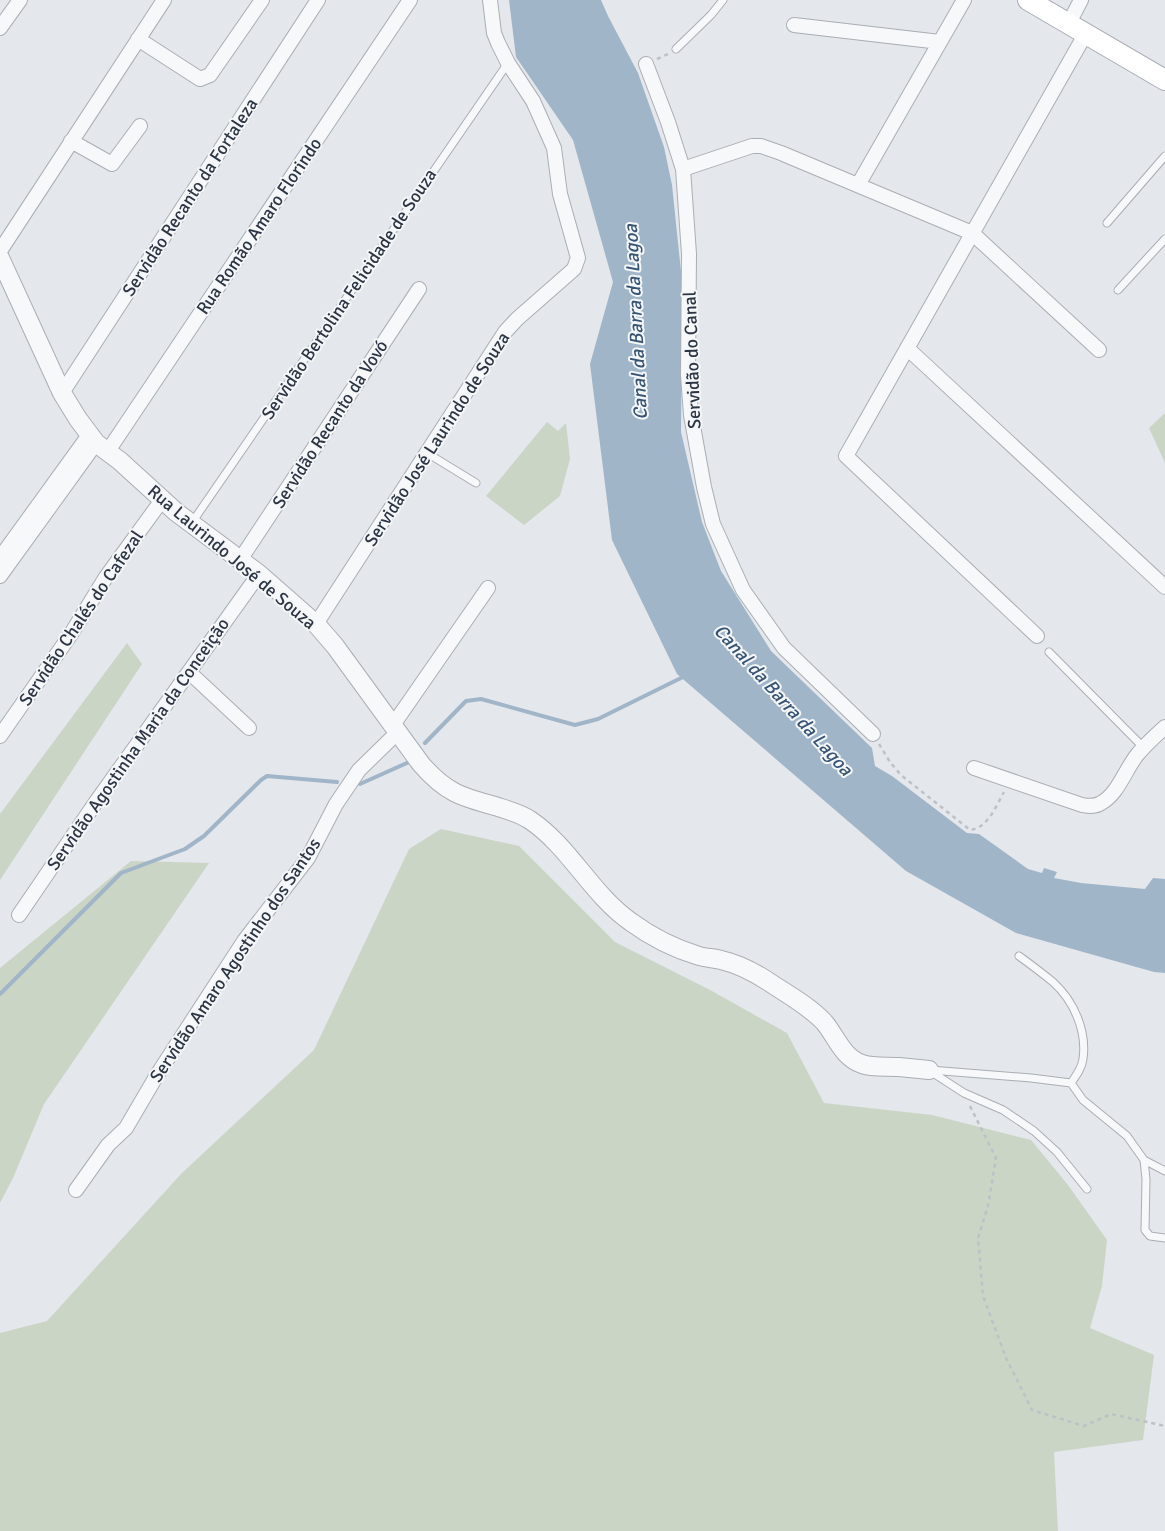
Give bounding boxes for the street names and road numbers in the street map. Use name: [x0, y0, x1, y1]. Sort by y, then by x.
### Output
street label: Servidão Recanto da Fortaleza: [118, 94, 262, 300]
street label: Rua Romão Amaro Florindo: [192, 133, 326, 319]
street label: Servidão Bertolina Felicidade de Souza: [257, 164, 441, 424]
street label: Servidão do Canal: [679, 291, 705, 429]
street label: Servidão José Laurindo de Souza: [359, 328, 515, 550]
street label: Servidão Recanto da Vovó: [267, 336, 393, 512]
street label: Rua Laurindo José de Souza: [143, 480, 321, 634]
street label: Servidão Chalés do Cafezal: [14, 526, 148, 710]
street label: Servidão Agostinha Maria da Conceição: [42, 614, 234, 874]
street label: Servidão Amaro Agostinho dos Santos: [145, 834, 325, 1086]

